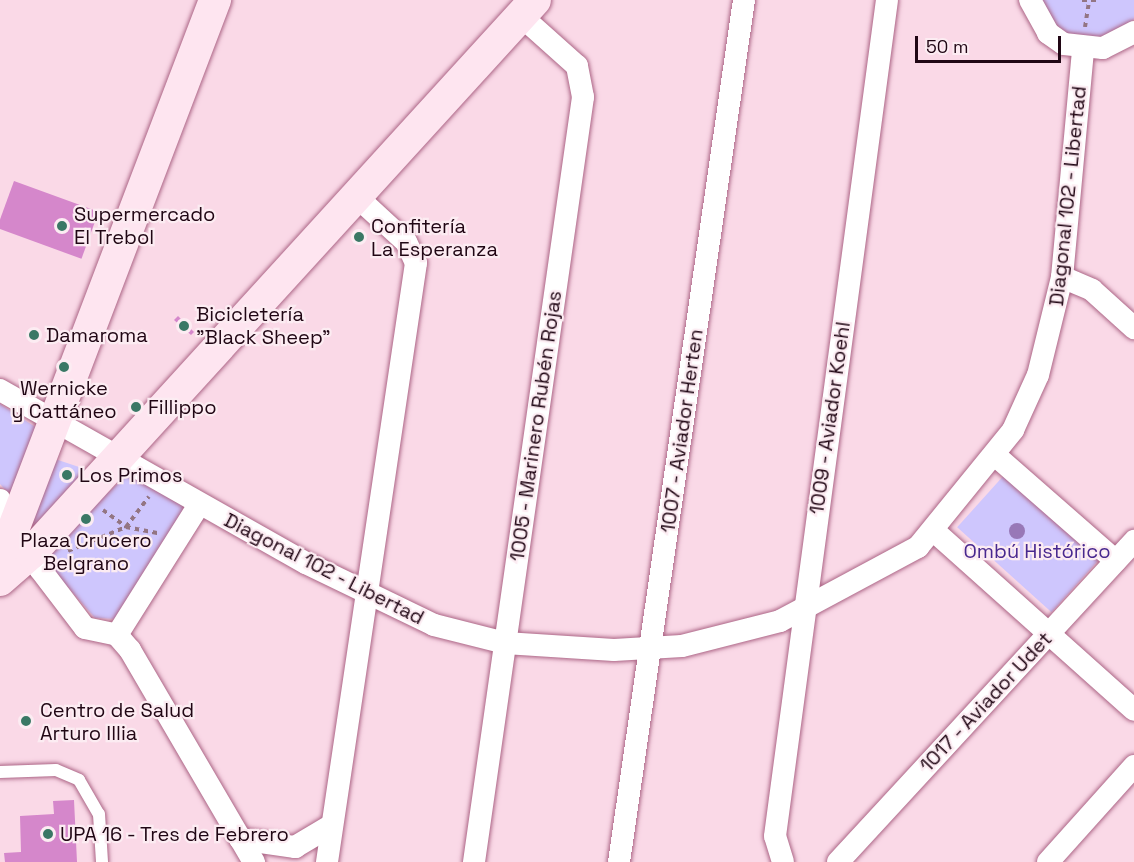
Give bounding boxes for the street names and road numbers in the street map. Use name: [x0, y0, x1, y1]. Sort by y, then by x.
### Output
street label: Diagonal 102 - Libertad: [1044, 84, 1092, 308]
street label: 1005 - Marinero Rubén Rojas: [505, 289, 567, 563]
street label: 1009 - Aviador Koehl: [804, 319, 856, 517]
street label: 1007 - Aviador Herten: [656, 327, 708, 535]
street label: Diagonal 102 - Libertad: [219, 508, 429, 630]
street label: 1017 - Aviador Udet: [914, 626, 1058, 778]

